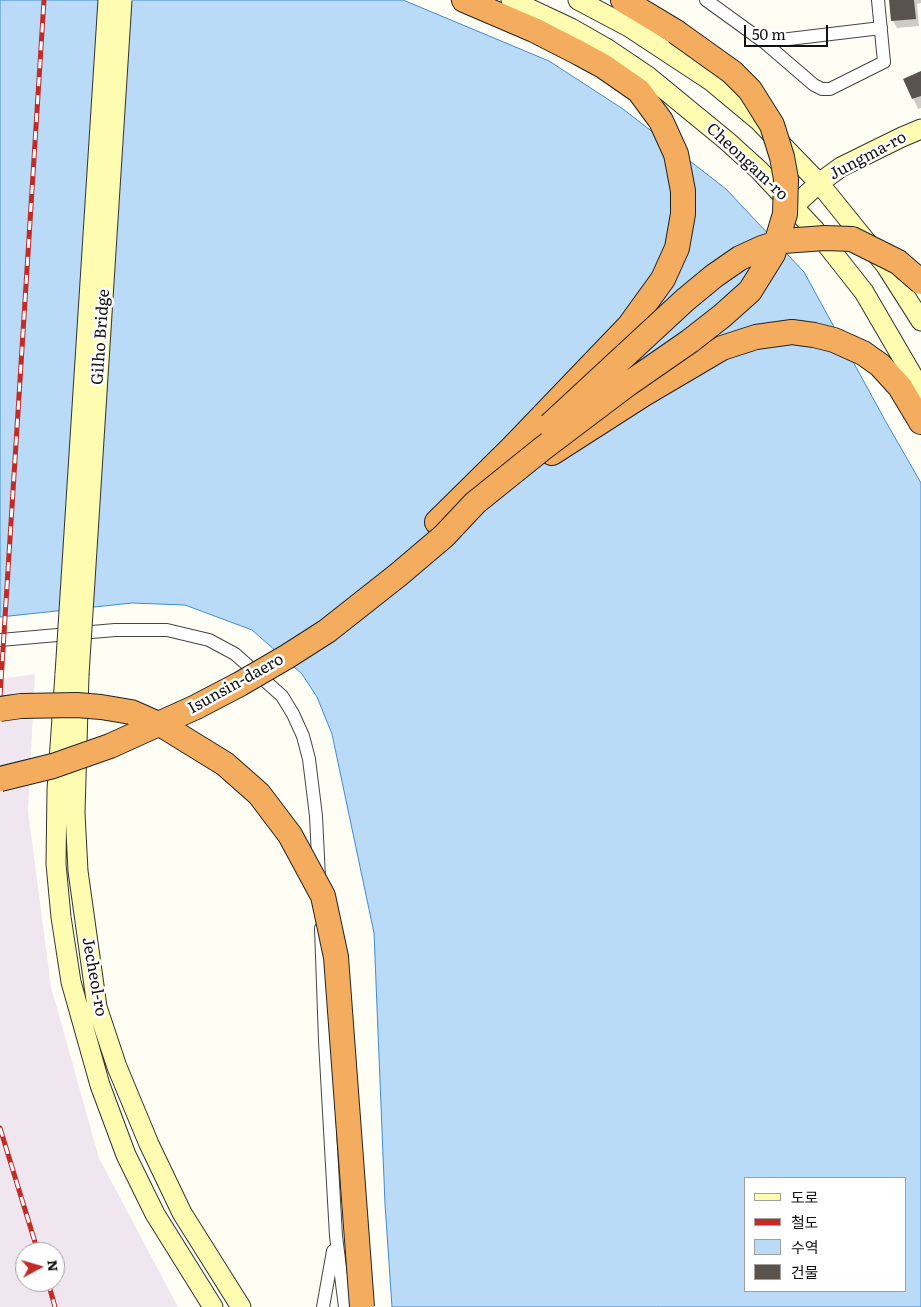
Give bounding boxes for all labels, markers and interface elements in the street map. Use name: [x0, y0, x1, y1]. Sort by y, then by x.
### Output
scale bar: [746, 15, 830, 47]
text: 50 m: [752, 22, 786, 45]
street label: Cheongam-ro: [702, 119, 792, 205]
street label: Jungma-ro: [826, 128, 910, 184]
street label: Gilho Bridge: [88, 288, 114, 386]
street label: Isunsin-daero: [185, 650, 287, 718]
street label: Jecheol-ro: [78, 936, 110, 1018]
legend: [744, 1177, 906, 1292]
text: 도로: [791, 1185, 819, 1208]
text: 철도: [791, 1210, 819, 1233]
text: 수역: [791, 1235, 819, 1258]
north arrow: [15, 1242, 65, 1292]
text: N: [43, 1259, 64, 1272]
text: 건물: [791, 1260, 819, 1283]

